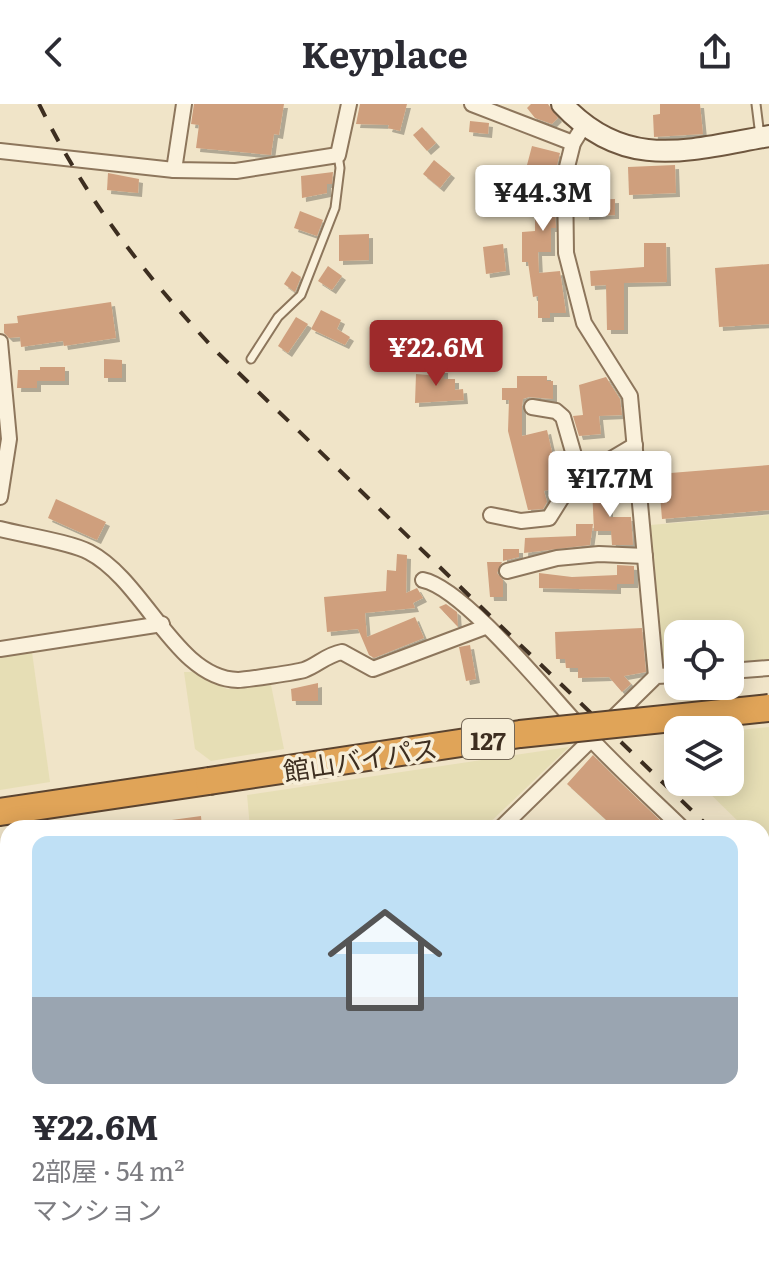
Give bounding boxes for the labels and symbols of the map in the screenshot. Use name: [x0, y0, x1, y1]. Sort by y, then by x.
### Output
pin: ¥44.3M: [478, 165, 608, 233]
pin: ¥22.6M: [371, 320, 501, 388]
pin: ¥17.7M: [545, 451, 675, 519]
road number: 127: [462, 719, 514, 759]
street label: 館山バイパス: [280, 727, 440, 789]

